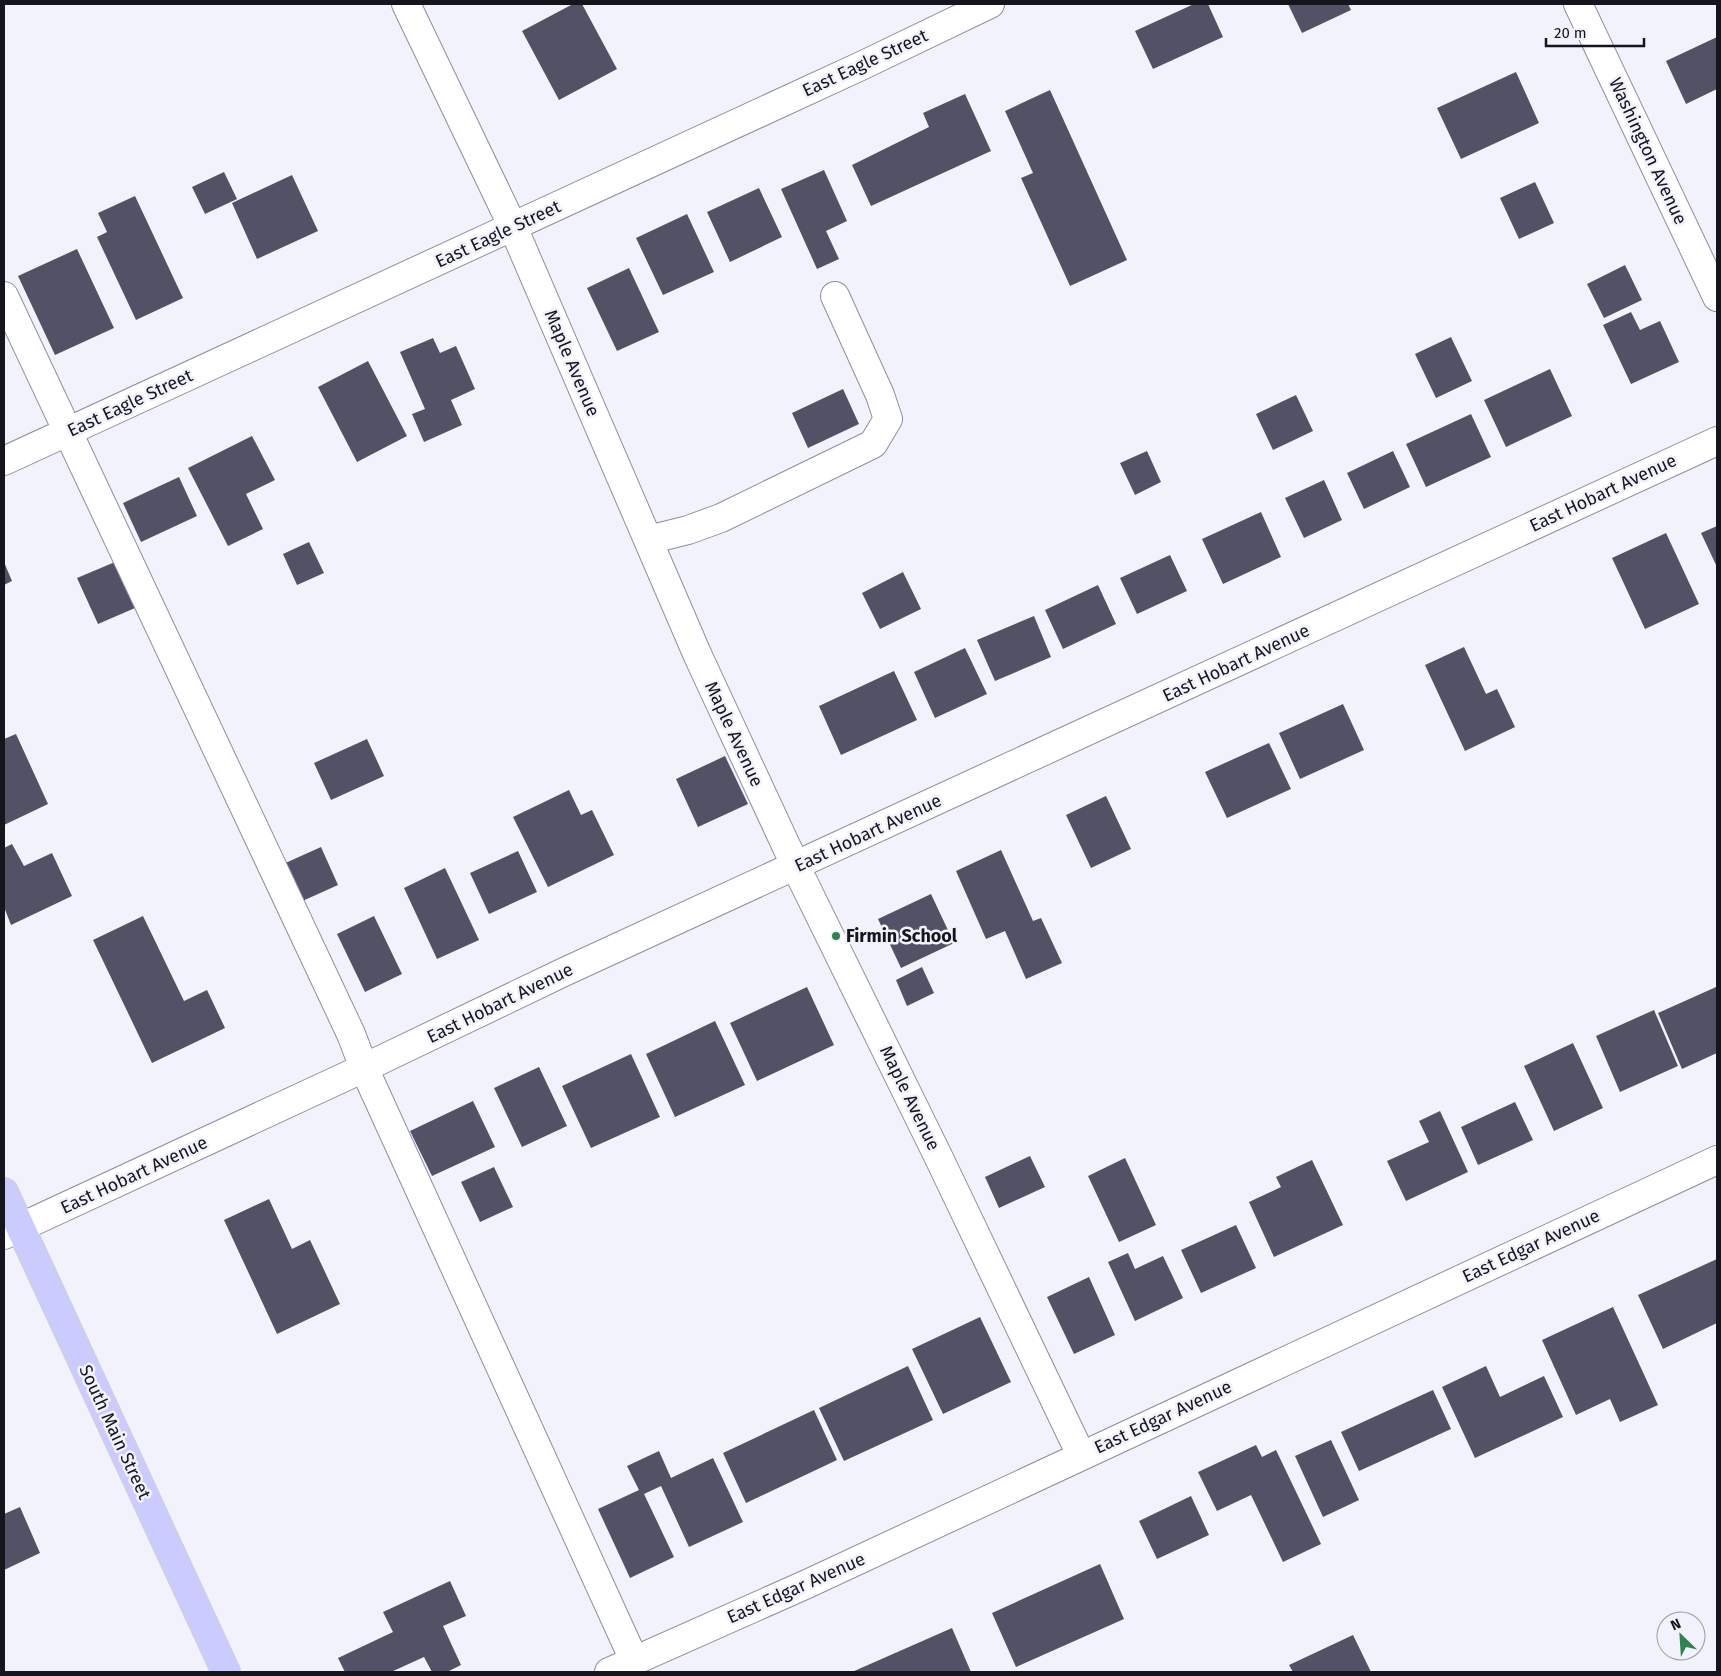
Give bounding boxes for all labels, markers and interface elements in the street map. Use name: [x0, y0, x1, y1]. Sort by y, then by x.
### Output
scale bar: [1546, 15, 1644, 47]
street label: East Eagle Street: [799, 24, 932, 102]
text: 20 m: [1554, 24, 1587, 42]
street label: Washington Avenue: [1604, 74, 1692, 228]
street label: East Eagle Street: [432, 195, 565, 273]
street label: Maple Avenue: [540, 306, 604, 420]
street label: East Eagle Street: [64, 364, 197, 442]
street label: East Hobart Avenue: [1526, 449, 1680, 537]
street label: East Hobart Avenue: [1159, 619, 1313, 707]
street label: Maple Avenue: [700, 678, 768, 790]
street label: East Hobart Avenue: [791, 789, 945, 877]
place label: Firmin School: [846, 925, 958, 947]
marker: Firmin School: [830, 930, 842, 942]
street label: East Hobart Avenue: [423, 958, 577, 1048]
street label: Maple Avenue: [875, 1042, 945, 1154]
street label: East Hobart Avenue: [57, 1131, 211, 1219]
street label: East Edgar Avenue: [1459, 1205, 1603, 1287]
street label: South Main Street: [74, 1361, 156, 1503]
street label: East Edgar Avenue: [1091, 1376, 1235, 1458]
street label: East Edgar Avenue: [723, 1548, 869, 1628]
north arrow: [1656, 1611, 1706, 1661]
text: N: [1668, 1615, 1684, 1634]

